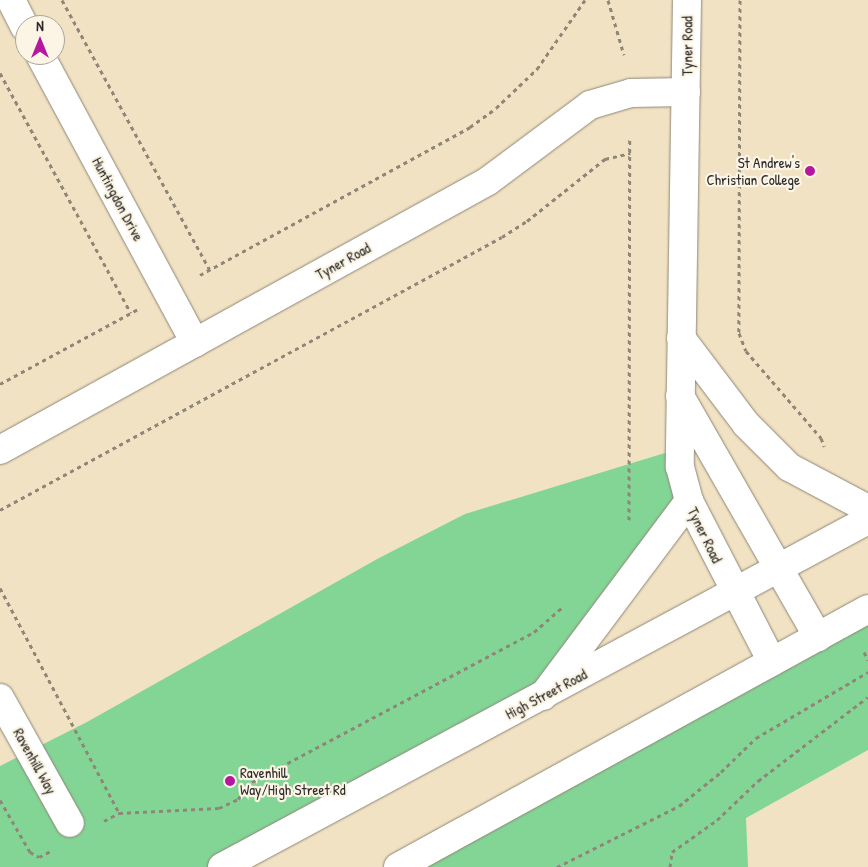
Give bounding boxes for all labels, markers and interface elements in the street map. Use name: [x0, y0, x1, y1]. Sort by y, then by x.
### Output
north arrow: [15, 15, 65, 65]
text: N: [36, 16, 44, 35]
street label: Tyner Road: [678, 16, 696, 76]
place label: St Andrew's Christian College: [707, 153, 800, 188]
street label: Huntingdon Drive: [88, 154, 148, 244]
marker: St Andrew's Christian College: [804, 165, 816, 177]
street label: Tyner Road: [312, 239, 374, 283]
street label: Tyner Road: [684, 504, 726, 566]
street label: High Street Road: [502, 665, 590, 723]
street label: Ravenhill Way: [10, 725, 60, 797]
place label: Ravenhill Way/High Street Rd: [240, 763, 346, 798]
marker: Ravenhill Way/High Street Rd: [224, 775, 236, 787]

